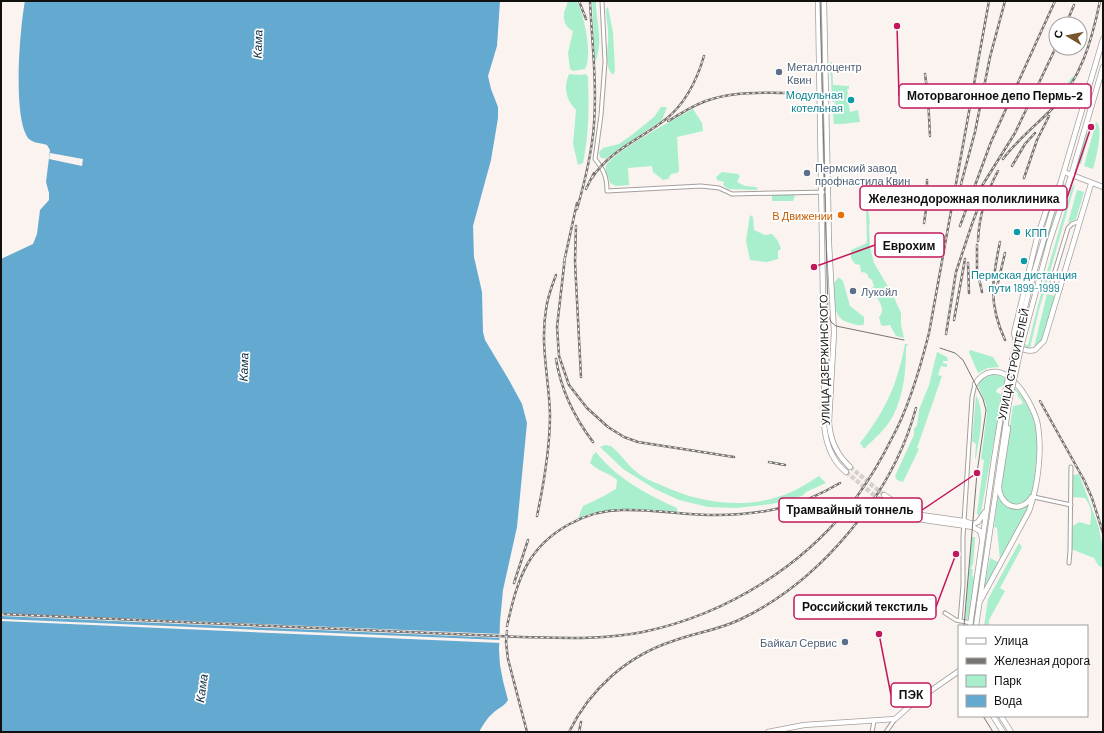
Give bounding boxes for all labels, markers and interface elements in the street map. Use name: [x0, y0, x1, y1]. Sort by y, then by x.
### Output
north arrow: [1048, 16, 1088, 56]
water label: Кама: [250, 29, 265, 59]
text: С: [1051, 29, 1065, 39]
place label: Металлоцентр Квин: [787, 60, 862, 86]
marker: Металлоцентр Квин: [774, 67, 784, 77]
callout: Моторвагонное депо Пермь-2: [899, 84, 1091, 108]
place label: Модульная котельная: [786, 88, 843, 114]
text: Моторвагонное депо Пермь-2: [907, 88, 1083, 103]
marker: Модульная котельная: [846, 95, 856, 105]
place label: Пермский завод профнастила Квин: [815, 161, 910, 187]
marker: Пермский завод профнастила Квин: [802, 168, 812, 178]
callout: Железнодорожная поликлиника: [860, 186, 1067, 210]
text: Железнодорожная поликлиника: [867, 191, 1060, 206]
place label: В Движении: [772, 209, 833, 222]
marker: В Движении: [836, 210, 846, 220]
place label: КПП: [1025, 226, 1047, 239]
marker: КПП: [1012, 227, 1022, 237]
callout: Еврохим: [875, 233, 944, 257]
text: Еврохим: [883, 238, 935, 253]
marker: Пермская дистанция пути 1899-1999: [1019, 256, 1029, 266]
place label: Пермская дистанция пути 1899-1999: [971, 268, 1077, 294]
place label: Лукойл: [861, 285, 897, 298]
marker: Лукойл: [848, 286, 858, 296]
street label: УЛИЦА ДЗЕРЖИНСКОГО: [816, 294, 832, 425]
street label: УЛИЦА СТРОИТЕЛЕЙ: [995, 307, 1031, 421]
water label: Кама: [236, 352, 251, 382]
callout: Трамвайный тоннель: [779, 498, 922, 522]
text: Трамвайный тоннель: [786, 502, 914, 517]
callout: Российский текстиль: [794, 595, 936, 619]
text: Российский текстиль: [802, 599, 928, 613]
legend: [958, 625, 1088, 717]
text: Улица: [994, 633, 1028, 648]
place label: Байкал Сервис: [760, 636, 837, 649]
marker: Байкал Сервис: [840, 637, 850, 647]
text: Железная дорога: [994, 653, 1090, 668]
water label: Кама: [192, 673, 210, 703]
text: Парк: [994, 673, 1022, 688]
callout: ПЭК: [891, 683, 931, 707]
text: ПЭК: [899, 687, 924, 701]
text: Вода: [994, 693, 1022, 708]

